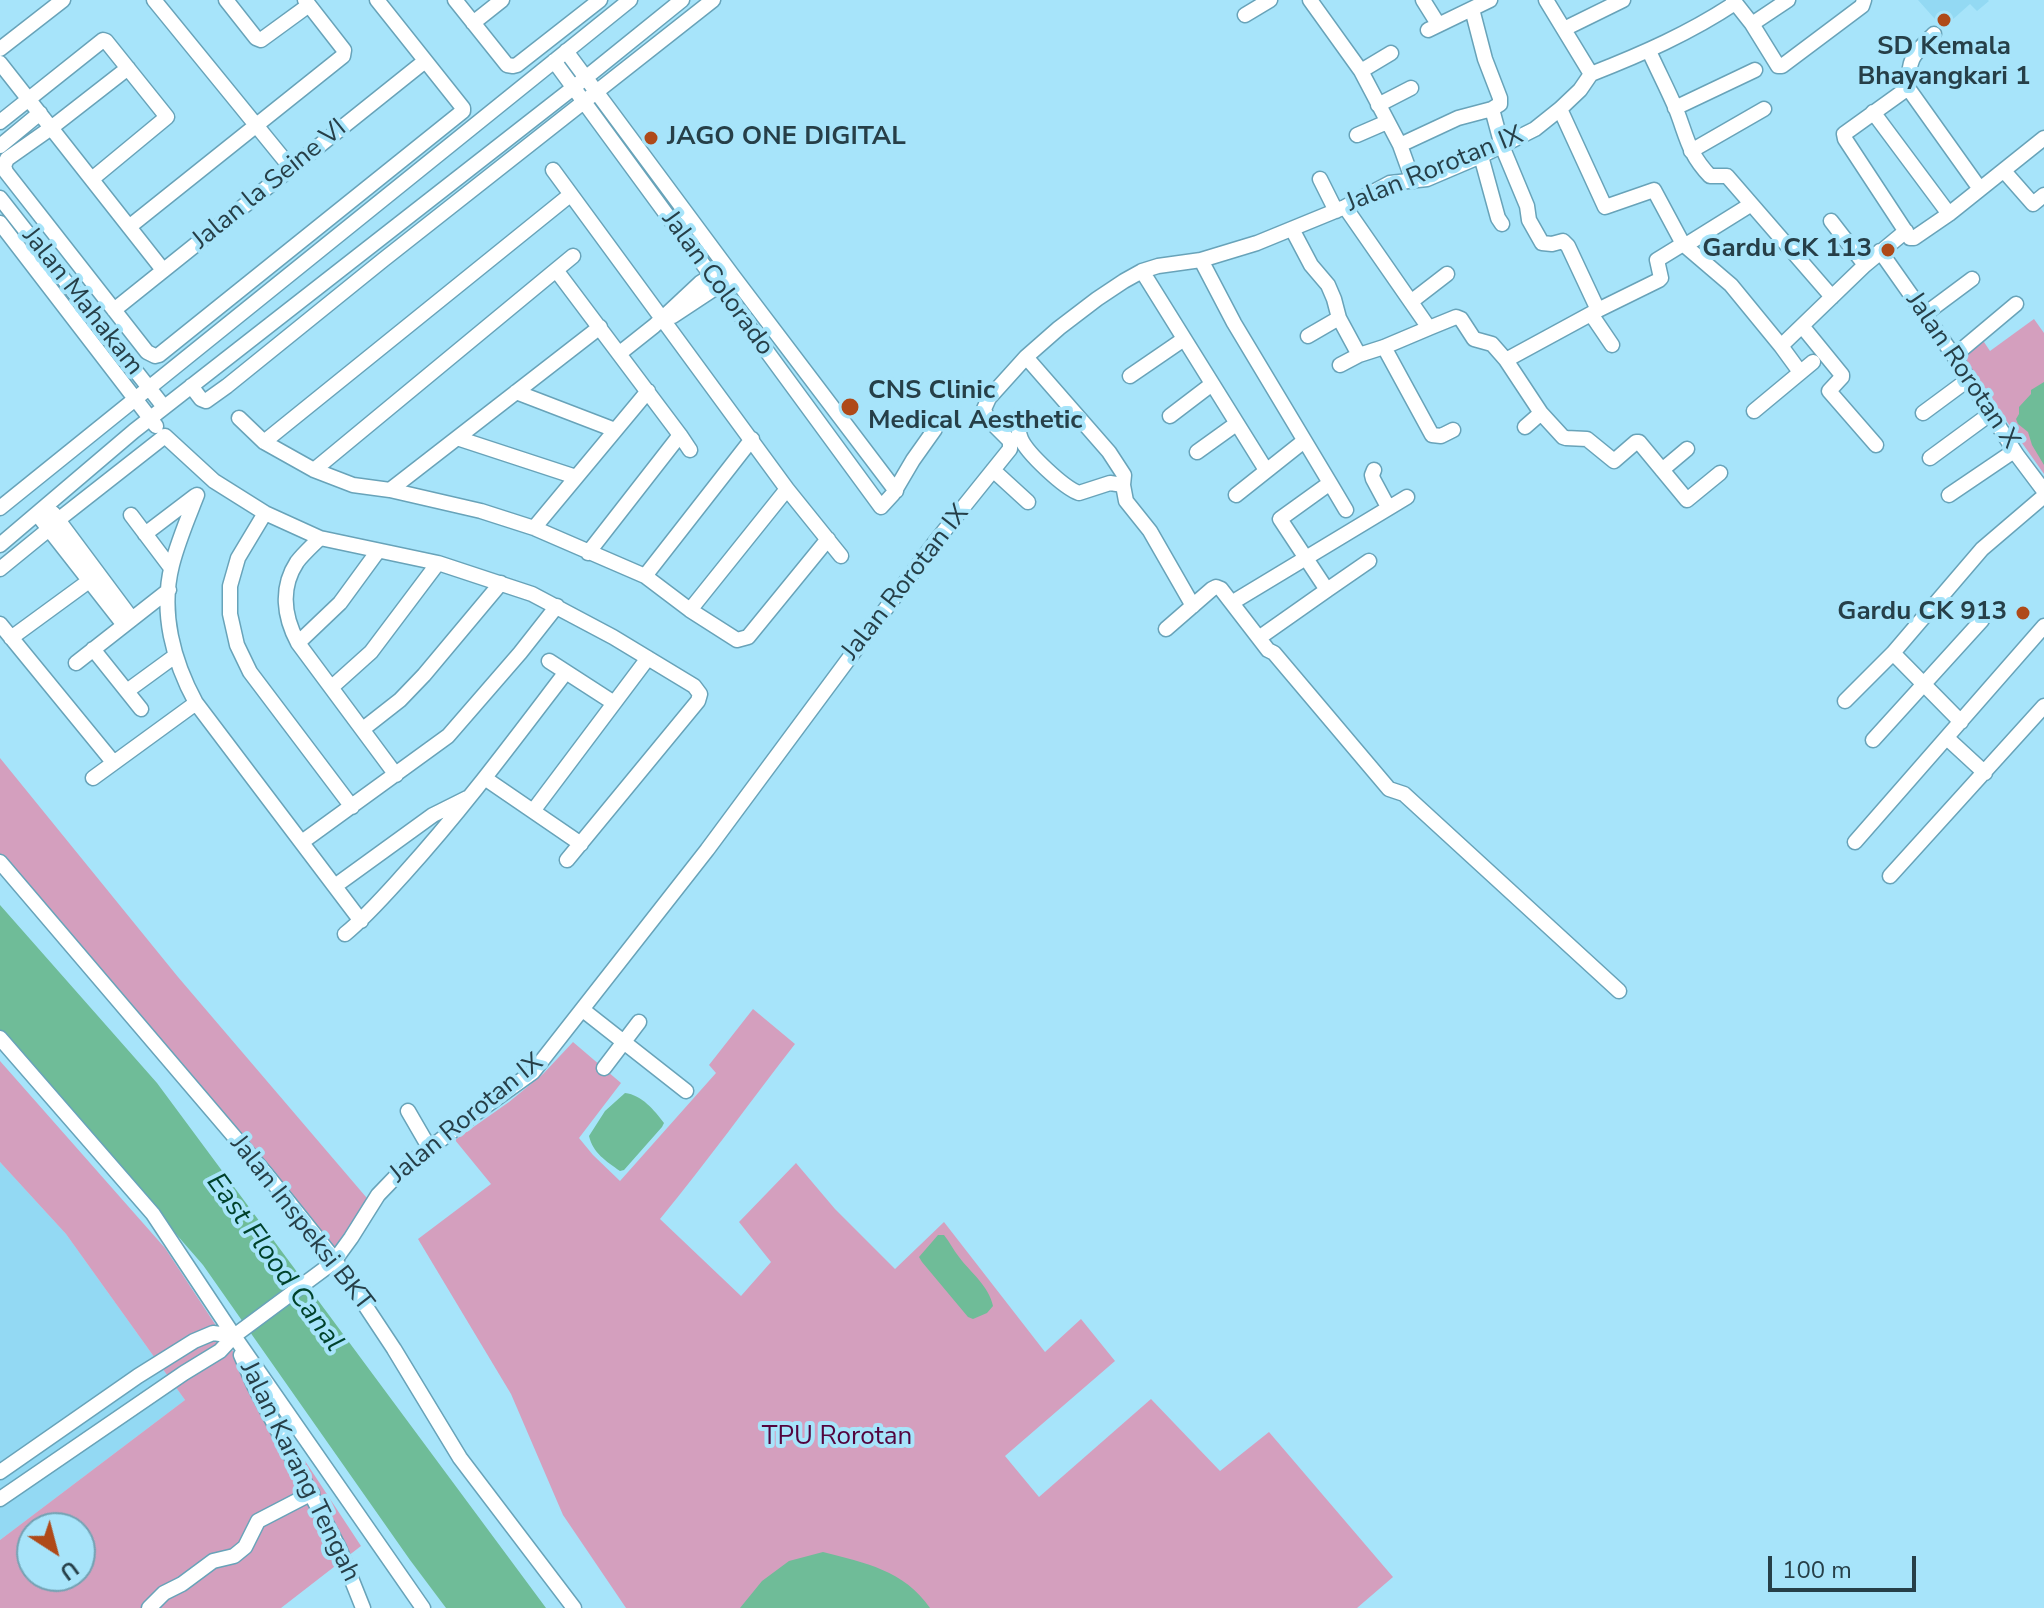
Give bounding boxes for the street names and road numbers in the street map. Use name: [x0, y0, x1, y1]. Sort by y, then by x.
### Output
street label: Jalan la Seine VI: [187, 113, 353, 257]
street label: Jalan Rorotan IX: [1342, 120, 1528, 220]
street label: Jalan Colorado: [654, 206, 780, 362]
street label: Jalan Mahakam: [15, 222, 149, 382]
street label: Jalan Rorotan X: [1898, 287, 2026, 455]
street label: Jalan Rorotan IX: [836, 499, 976, 667]
street label: Jalan Rorotan IX: [384, 1048, 550, 1190]
street label: Jalan Inspeksi BKT: [223, 1130, 379, 1318]
street label: Jalan Karang Tengah: [232, 1357, 366, 1587]

